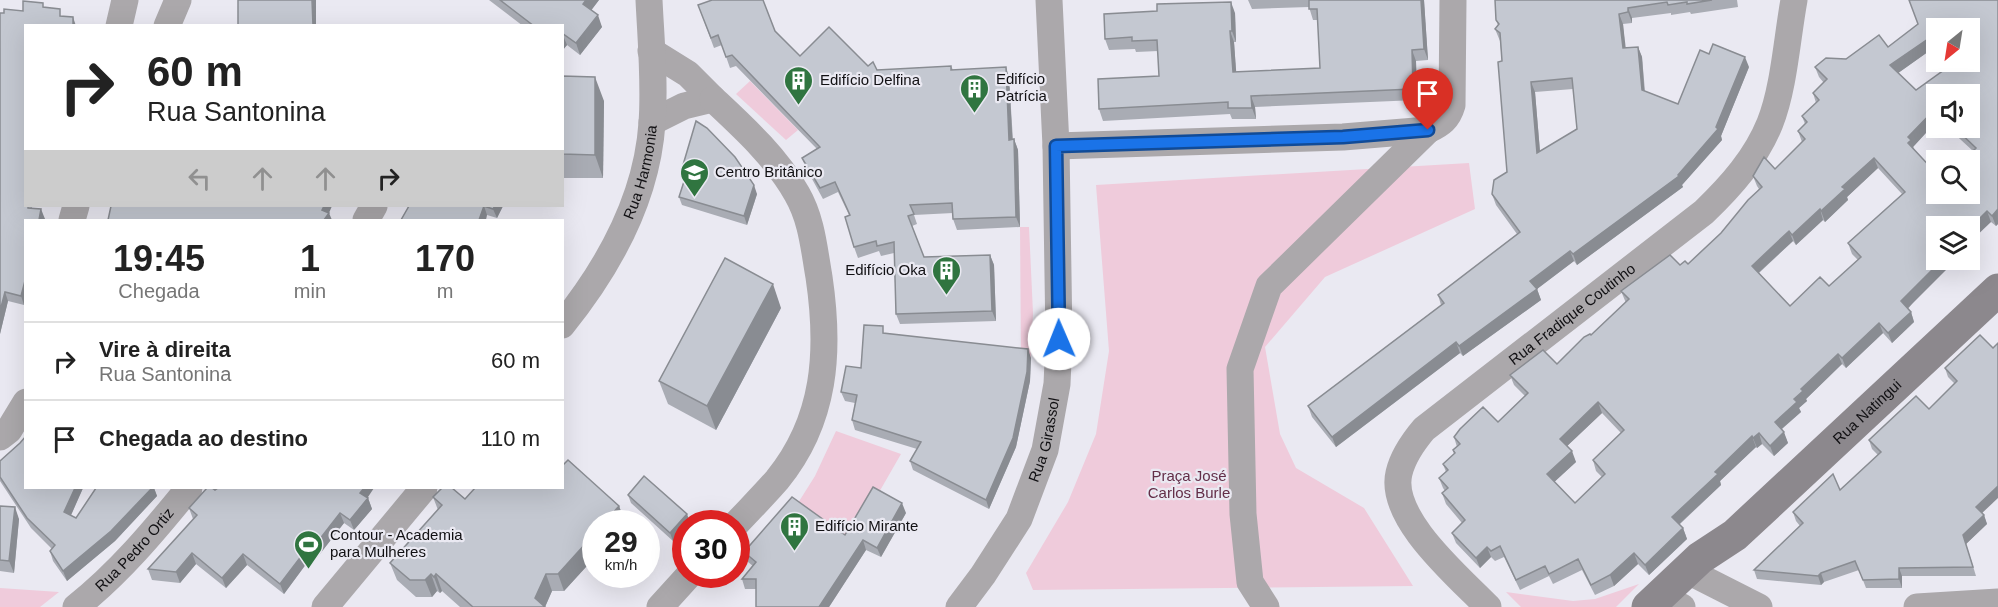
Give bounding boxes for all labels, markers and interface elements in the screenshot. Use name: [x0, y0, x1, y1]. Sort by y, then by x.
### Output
north arrow: [1926, 18, 1980, 72]
map controls: [1926, 18, 1980, 270]
icon: right: [48, 48, 126, 126]
text: 60 m: [147, 48, 243, 95]
building icon: Edifício Delfina: [783, 64, 815, 106]
pin: [1402, 68, 1453, 130]
place label: Edifício Patrícia: [996, 70, 1048, 104]
place label: Edifício Delfina: [820, 71, 921, 88]
building icon: Edifício Patrícia: [959, 72, 991, 114]
icon: arrive: [1411, 77, 1444, 110]
button: sound: [1926, 84, 1980, 138]
text: Rua Santonina: [147, 97, 326, 127]
street label: Rua Harmonia: [620, 124, 660, 222]
button: search: [1926, 150, 1980, 204]
school or university icon: Centro Britânico: [678, 156, 710, 198]
icon: left: [183, 162, 216, 195]
icon: ahead: [246, 162, 279, 195]
icon: ahead: [309, 162, 342, 195]
icon: right: [372, 162, 405, 195]
place label: Centro Britânico: [715, 163, 823, 180]
button: layers: [1926, 216, 1980, 270]
text: 19:45: [113, 238, 205, 279]
text: 1: [300, 238, 320, 279]
text: 170: [415, 238, 475, 279]
building icon: Edifício Oka: [931, 254, 963, 296]
street label: Rua Fradique Coutinho: [1505, 260, 1638, 368]
place label: Edifício Oka: [845, 261, 927, 278]
text: Chegada: [118, 280, 200, 302]
text: min: [294, 280, 326, 302]
text: m: [437, 280, 453, 302]
position arrow: [1027, 307, 1091, 371]
text: Vire à direita: [99, 337, 231, 362]
icon: right: [48, 345, 81, 378]
text: 60 m: [491, 348, 540, 373]
text: Rua Santonina: [99, 363, 231, 385]
street label: Rua Natingui: [1829, 376, 1904, 447]
street label: Rua Girassol: [1025, 396, 1062, 484]
icon: arrive: [48, 423, 81, 456]
text: Chegada ao destino: [99, 426, 308, 451]
text: 110 m: [480, 426, 540, 451]
park label: Praça José Carlos Burle: [1148, 467, 1230, 501]
street label: Rua Pedro Ortiz: [91, 504, 177, 595]
speed limit sign: 30: [672, 510, 750, 588]
building icon: Edifício Mirante: [778, 510, 810, 552]
place label: Edifício Mirante: [815, 517, 918, 534]
text: 29: [604, 525, 638, 558]
place label: Contour - Academia para Mulheres: [330, 526, 463, 560]
sports icon: Contour - Academia para Mulheres: [293, 528, 325, 570]
text: km/h: [605, 556, 637, 573]

